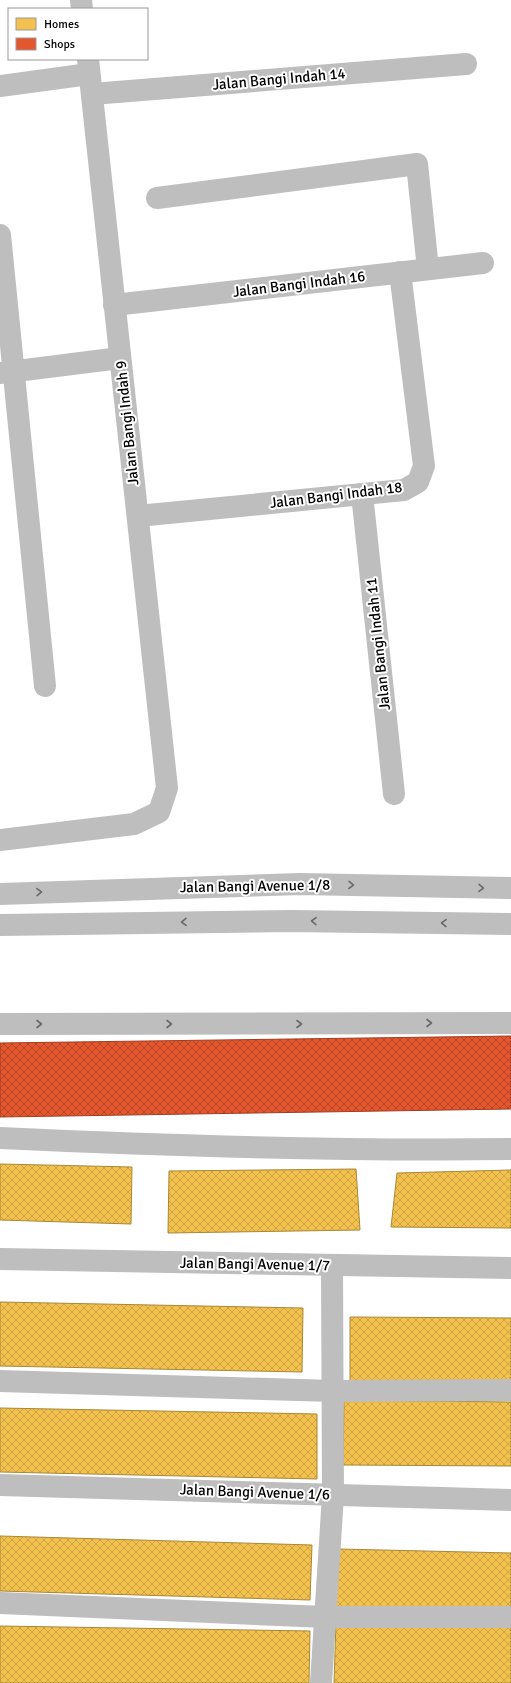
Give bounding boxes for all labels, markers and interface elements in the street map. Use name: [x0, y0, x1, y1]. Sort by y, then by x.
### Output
legend: [8, 8, 148, 60]
text: Homes: [44, 17, 79, 32]
text: Shops: [44, 37, 75, 52]
street label: Jalan Bangi Indah 14: [212, 64, 346, 94]
street label: Jalan Bangi Indah 16: [232, 267, 366, 301]
street label: Jalan Bangi Indah 9: [112, 360, 142, 486]
street label: Jalan Bangi Indah 18: [269, 478, 403, 512]
street label: Jalan Bangi Indah 11: [362, 577, 394, 711]
street label: Jalan Bangi Avenue 1/8: [180, 876, 330, 896]
one-way arrow: [348, 881, 354, 889]
one-way arrow: [478, 883, 484, 892]
one-way arrow: [36, 888, 42, 897]
one-way arrow: [311, 917, 317, 925]
one-way arrow: [181, 918, 187, 926]
one-way arrow: [441, 919, 447, 927]
one-way arrow: [426, 1019, 432, 1027]
one-way arrow: [36, 1020, 42, 1028]
one-way arrow: [166, 1020, 172, 1028]
one-way arrow: [296, 1020, 302, 1028]
street label: Jalan Bangi Avenue 1/7: [180, 1254, 330, 1274]
street label: Jalan Bangi Avenue 1/6: [180, 1480, 330, 1504]

